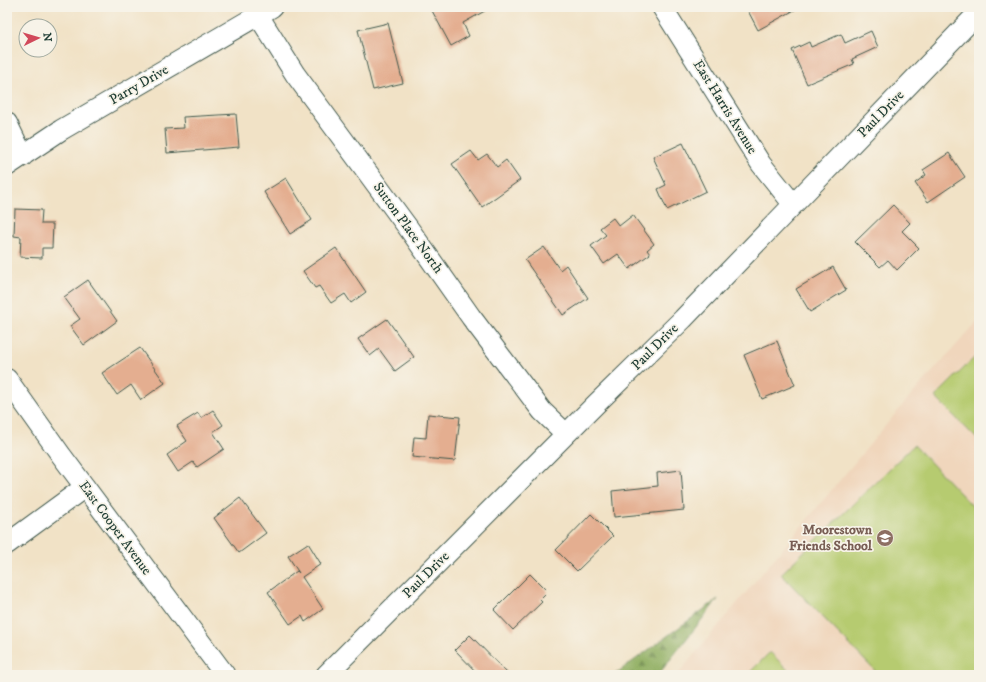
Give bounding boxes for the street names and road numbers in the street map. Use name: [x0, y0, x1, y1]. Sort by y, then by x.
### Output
street label: East Harris Avenue: [689, 57, 761, 158]
street label: Parry Drive: [106, 61, 172, 109]
street label: Paul Drive: [854, 86, 908, 142]
street label: Sutton Place North: [369, 179, 447, 278]
street label: Paul Drive: [628, 320, 682, 374]
street label: East Cooper Avenue: [75, 477, 155, 579]
street label: Paul Drive: [399, 548, 453, 602]

